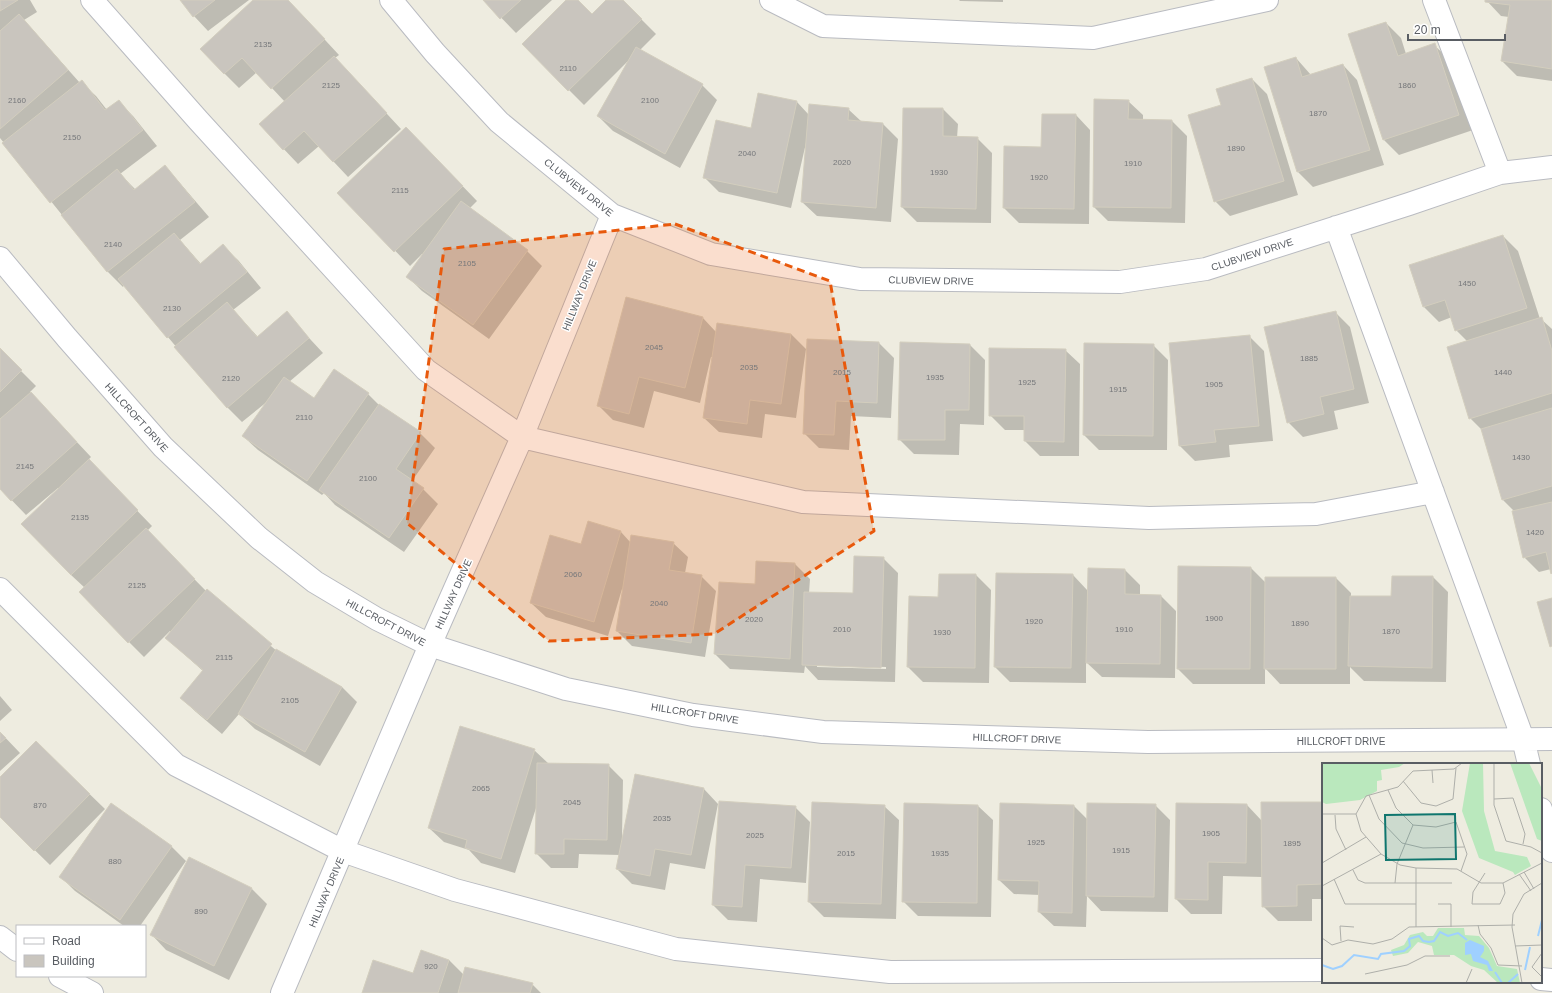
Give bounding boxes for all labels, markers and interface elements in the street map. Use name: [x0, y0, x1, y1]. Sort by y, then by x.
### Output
scale bar: [1408, 16, 1505, 42]
text: 20 m: [1414, 23, 1441, 37]
house number: 2135: [254, 40, 272, 49]
house number: 2110: [559, 64, 577, 73]
house number: 2125: [322, 81, 340, 90]
house number: 1860: [1398, 81, 1416, 90]
house number: 2160: [8, 96, 26, 105]
house number: 2100: [641, 96, 659, 105]
house number: 1870: [1309, 109, 1327, 118]
house number: 2150: [63, 133, 81, 142]
house number: 1890: [1227, 144, 1245, 153]
house number: 2040: [738, 149, 756, 158]
street label: CLUBVIEW DRIVE: [542, 156, 616, 219]
house number: 2020: [833, 158, 851, 167]
house number: 1910: [1124, 159, 1142, 168]
house number: 1930: [930, 168, 948, 177]
house number: 1920: [1030, 173, 1048, 182]
house number: 2115: [391, 186, 409, 195]
street label: CLUBVIEW DRIVE: [1210, 236, 1295, 273]
house number: 2140: [104, 240, 122, 249]
street label: HILLWAY DRIVE: [560, 258, 599, 332]
house number: 2105: [458, 259, 476, 268]
street label: CLUBVIEW DRIVE: [888, 274, 974, 287]
house number: 1450: [1458, 279, 1476, 288]
house number: 2130: [163, 304, 181, 313]
house number: 2045: [645, 343, 663, 352]
house number: 1885: [1300, 354, 1318, 363]
house number: 2035: [740, 363, 758, 372]
house number: 2015: [833, 368, 851, 377]
house number: 1440: [1494, 368, 1512, 377]
house number: 1935: [926, 373, 944, 382]
house number: 2120: [222, 374, 240, 383]
house number: 1925: [1018, 378, 1036, 387]
house number: 1905: [1205, 380, 1223, 389]
street label: HILLCROFT DRIVE: [103, 381, 171, 454]
house number: 1915: [1109, 385, 1127, 394]
house number: 2110: [295, 413, 313, 422]
house number: 1430: [1512, 453, 1530, 462]
house number: 2145: [16, 462, 34, 471]
house number: 2100: [359, 474, 377, 483]
house number: 2135: [71, 513, 89, 522]
house number: 1420: [1526, 528, 1544, 537]
street label: HILLWAY DRIVE: [433, 557, 474, 631]
house number: 2060: [564, 570, 582, 579]
house number: 2125: [128, 581, 146, 590]
street label: HILLCROFT DRIVE: [344, 597, 428, 648]
house number: 2040: [650, 599, 668, 608]
house number: 1900: [1205, 614, 1223, 623]
house number: 2020: [745, 615, 763, 624]
house number: 1920: [1025, 617, 1043, 626]
house number: 1890: [1291, 619, 1309, 628]
house number: 2010: [833, 625, 851, 634]
house number: 1910: [1115, 625, 1133, 634]
house number: 1870: [1382, 627, 1400, 636]
house number: 1930: [933, 628, 951, 637]
house number: 2115: [215, 653, 233, 662]
house number: 2105: [281, 696, 299, 705]
street label: HILLCROFT DRIVE: [650, 701, 740, 726]
street label: HILLCROFT DRIVE: [972, 731, 1062, 746]
street label: HILLCROFT DRIVE: [1297, 736, 1386, 747]
inset map: [1322, 763, 1542, 983]
house number: 2065: [472, 784, 490, 793]
house number: 2045: [563, 798, 581, 807]
house number: 870: [33, 801, 47, 810]
house number: 2035: [653, 814, 671, 823]
house number: 1905: [1202, 829, 1220, 838]
house number: 2025: [746, 831, 764, 840]
house number: 1925: [1027, 838, 1045, 847]
house number: 1895: [1283, 839, 1301, 848]
house number: 1915: [1112, 846, 1130, 855]
house number: 2015: [837, 849, 855, 858]
house number: 1935: [931, 849, 949, 858]
street label: HILLWAY DRIVE: [307, 855, 346, 929]
house number: 880: [108, 857, 122, 866]
house number: 890: [194, 907, 208, 916]
legend: [16, 925, 146, 977]
text: Road: [52, 934, 81, 948]
text: Building: [52, 954, 95, 968]
house number: 920: [424, 962, 438, 971]

